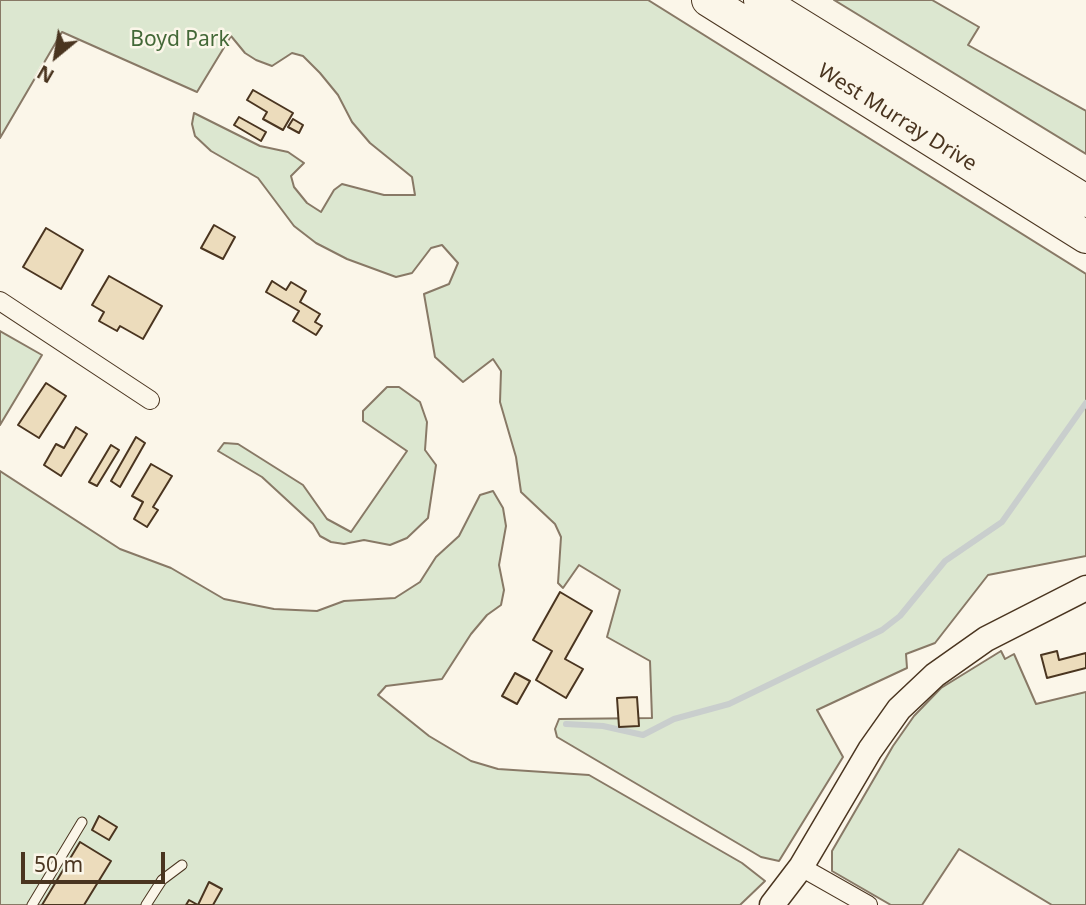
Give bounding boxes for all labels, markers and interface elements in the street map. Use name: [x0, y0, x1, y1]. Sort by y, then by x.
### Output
north arrow: [21, 21, 91, 91]
park label: Boyd Park: [130, 27, 230, 53]
text: N: [32, 59, 59, 89]
street label: West Murray Drive: [813, 59, 981, 177]
scale bar: [24, 838, 168, 882]
text: 50 m: [34, 850, 83, 878]

